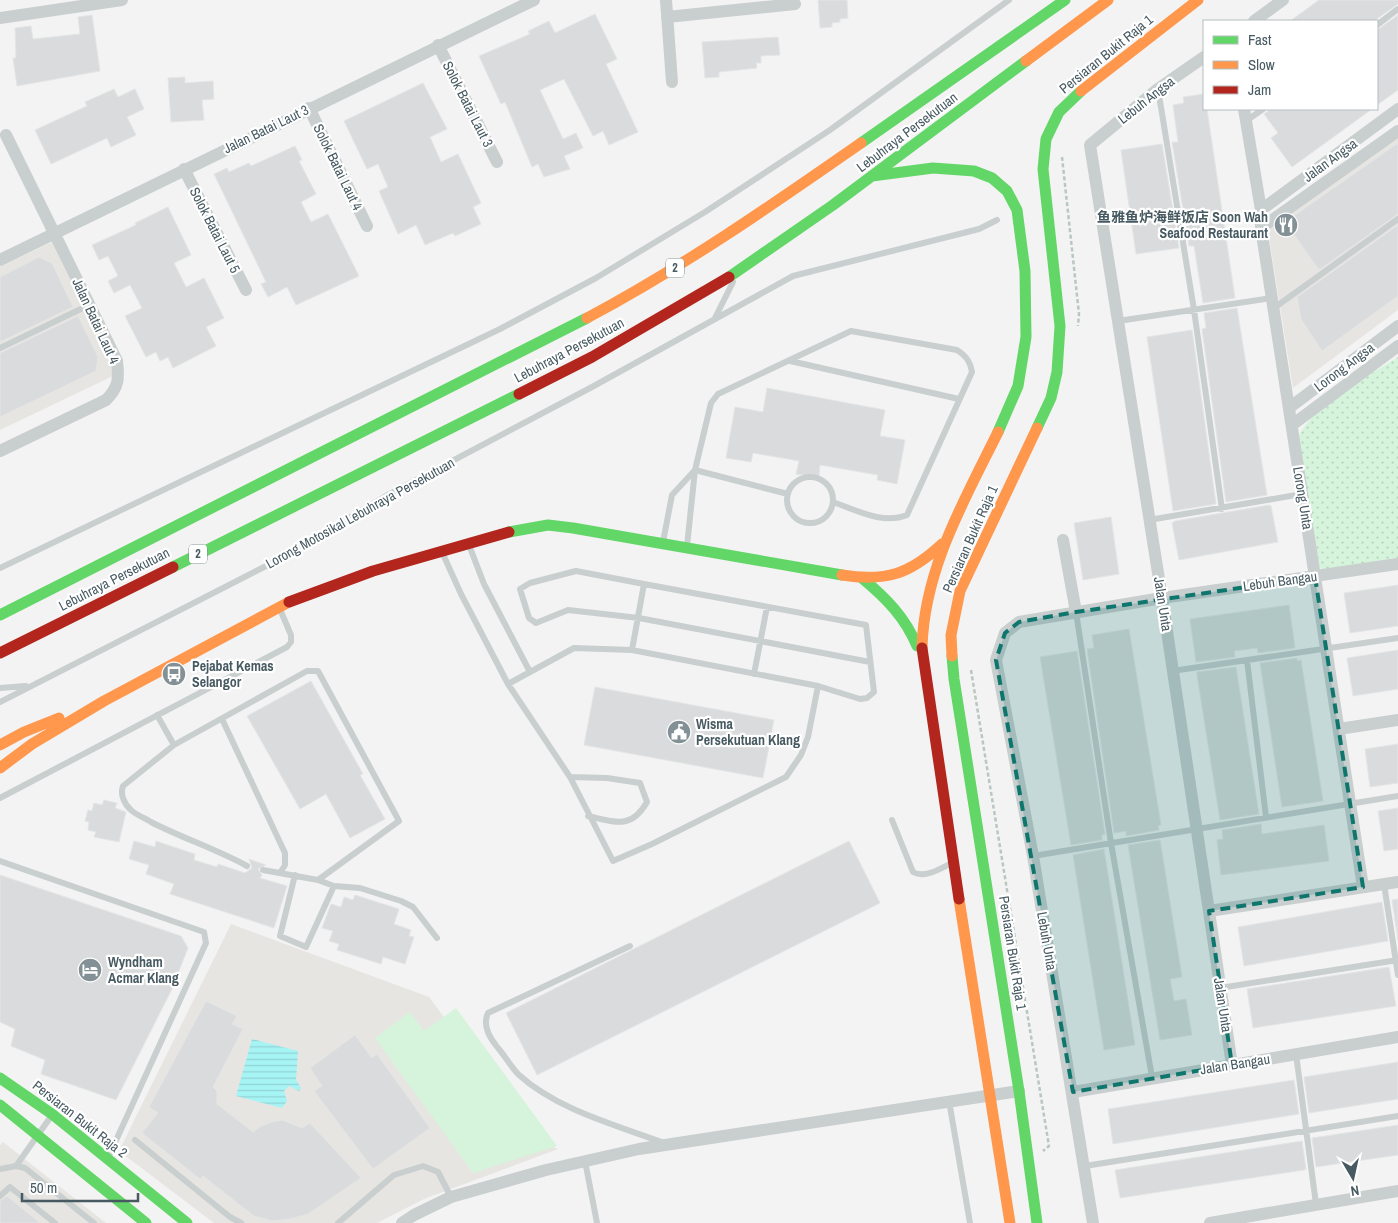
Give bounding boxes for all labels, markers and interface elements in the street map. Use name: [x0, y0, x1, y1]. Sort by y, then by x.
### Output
street label: Persiaran Bukit Raja 1: [1055, 10, 1157, 97]
legend: [1203, 20, 1378, 110]
text: Fast: [1248, 29, 1272, 50]
text: Slow: [1248, 54, 1275, 75]
street label: Solok Batai Laut 3: [439, 58, 497, 150]
street label: Lebuh Angsa: [1114, 72, 1178, 128]
text: Jam: [1248, 79, 1271, 100]
street label: Lebuhraya Persekutuan: [853, 88, 961, 176]
street label: Jalan Batai Laut 3: [220, 101, 312, 157]
street label: Solok Batai Laut 4: [309, 121, 367, 214]
street label: Jalan Angsa: [1299, 134, 1361, 186]
street label: Solok Batai Laut 5: [186, 184, 244, 276]
place label: 鱼雅鱼炉海鲜饭店 Soon Wah Seafood Restaurant: [1097, 208, 1268, 242]
restaurant icon: 鱼雅鱼炉海鲜饭店 Soon Wah Seafood Restaurant: [1273, 212, 1299, 238]
road number: 2: [666, 258, 684, 278]
street label: Jalan Batai Laut 4: [68, 275, 124, 367]
street label: Lebuhraya Persekutuan: [511, 313, 627, 387]
street label: Lorong Angsa: [1310, 338, 1378, 396]
street label: Lorong Motosikal Lebuhraya Persekutuan: [262, 453, 458, 573]
street label: Lorong Unta: [1289, 465, 1317, 531]
street label: Persiaran Bukit Raja 1: [938, 482, 1002, 595]
street label: Lebuhraya Persekutuan: [56, 543, 172, 615]
road number: 2: [189, 544, 207, 564]
street label: Lebuh Bangau: [1242, 567, 1318, 595]
street label: Jalan Unta: [1150, 575, 1176, 633]
place label: Pejabat Kemas Selangor: [192, 657, 274, 691]
bus stop icon: Pejabat Kemas Selangor: [161, 661, 187, 687]
place label: Wisma Persekutuan Klang: [696, 715, 800, 749]
public building icon: Wisma Persekutuan Klang: [666, 719, 692, 745]
street label: Persiaran Bukit Raja 1: [995, 895, 1031, 1012]
street label: Lebuh Unta: [1033, 910, 1061, 972]
place label: Wyndham Acmar Klang: [108, 953, 179, 987]
hotel icon: Wyndham Acmar Klang: [77, 957, 103, 983]
street label: Jalan Unta: [1210, 976, 1236, 1034]
street label: Jalan Bangau: [1199, 1050, 1271, 1078]
street label: Persiaran Bukit Raja 2: [29, 1076, 131, 1162]
north arrow: [1328, 1153, 1378, 1203]
scale bar: [22, 1170, 139, 1202]
text: 50 m: [30, 1177, 57, 1198]
text: N: [1350, 1181, 1361, 1200]

